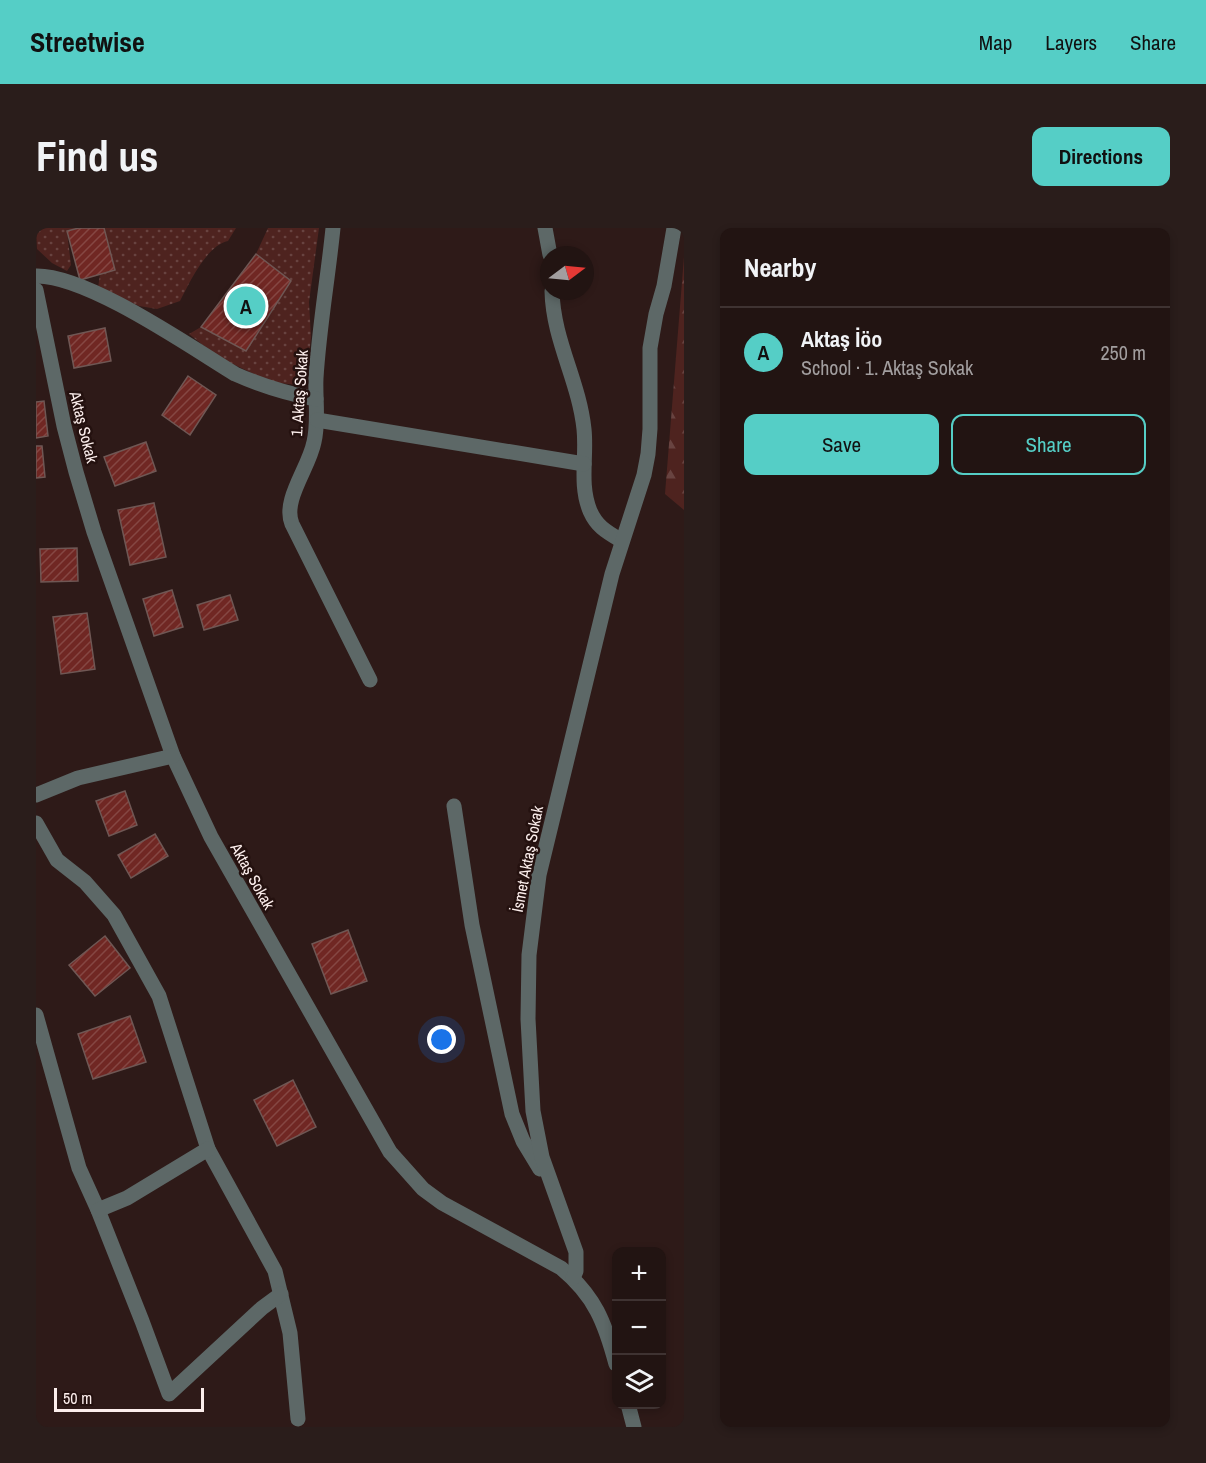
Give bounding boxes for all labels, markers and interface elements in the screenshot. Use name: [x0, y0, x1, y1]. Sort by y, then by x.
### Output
text: Streetwise: [30, 23, 145, 61]
text: Map: [979, 28, 1012, 57]
text: Layers: [1045, 28, 1097, 57]
text: Share: [1130, 28, 1176, 57]
button: Directions: [1032, 127, 1170, 186]
text: Find us: [36, 128, 158, 184]
north arrow: [540, 246, 594, 300]
text: Nearby: [744, 250, 816, 285]
pin: A: [226, 284, 266, 328]
text: Aktaş İöo: [801, 324, 882, 354]
text: A: [758, 339, 769, 366]
text: 250 m: [1100, 339, 1146, 366]
street label: 1. Aktaş Sokak: [285, 349, 313, 437]
text: School · 1. Aktaş Sokak: [801, 354, 973, 381]
street label: Aktaş Sokak: [64, 388, 104, 465]
button: Save: [744, 414, 939, 475]
button: Share: [951, 414, 1146, 475]
street label: İsmet Aktaş Sokak: [506, 803, 548, 914]
street label: Aktaş Sokak: [225, 838, 281, 914]
your location: [427, 1025, 456, 1054]
map controls: [612, 1247, 666, 1409]
button: +: [612, 1247, 666, 1301]
button: −: [612, 1301, 666, 1355]
button: layers: [612, 1355, 666, 1409]
scale bar: [54, 1385, 204, 1412]
text: 50 m: [63, 1387, 92, 1409]

